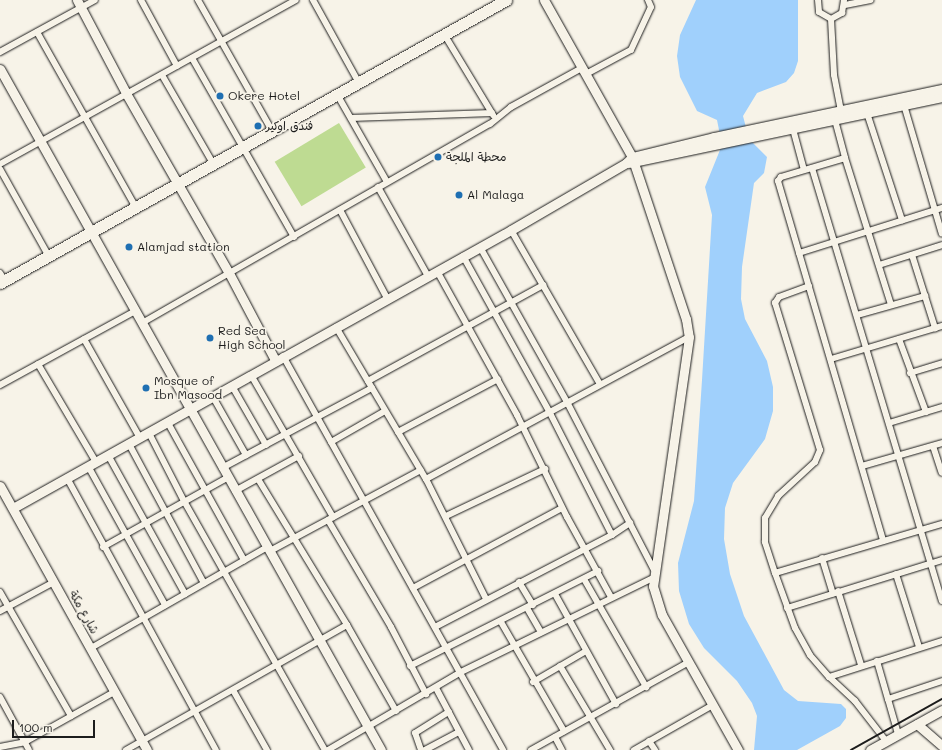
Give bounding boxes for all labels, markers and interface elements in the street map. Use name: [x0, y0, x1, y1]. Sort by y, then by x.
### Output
place label: Okere Hotel: [228, 89, 300, 103]
marker: Okere Hotel: [215, 91, 225, 101]
place label: فندق اوكير: [266, 119, 313, 133]
marker: فندق اوكير: [253, 121, 263, 131]
place label: محطة الملجة: [446, 150, 506, 164]
marker: محطة الملجة: [433, 152, 443, 162]
place label: Al Malaga: [467, 188, 524, 202]
marker: Al Malaga: [454, 190, 464, 200]
place label: Alamjad station: [137, 240, 230, 254]
marker: Alamjad station: [124, 242, 134, 252]
place label: Red Sea High School: [218, 324, 286, 352]
marker: Red Sea High School: [205, 333, 215, 343]
place label: Mosque of Ibn Masood: [154, 374, 222, 402]
marker: Mosque of Ibn Masood: [141, 383, 151, 393]
street label: شارع مكة: [66, 588, 102, 636]
scale bar: [14, 712, 97, 738]
text: 100 m: [19, 719, 53, 735]

